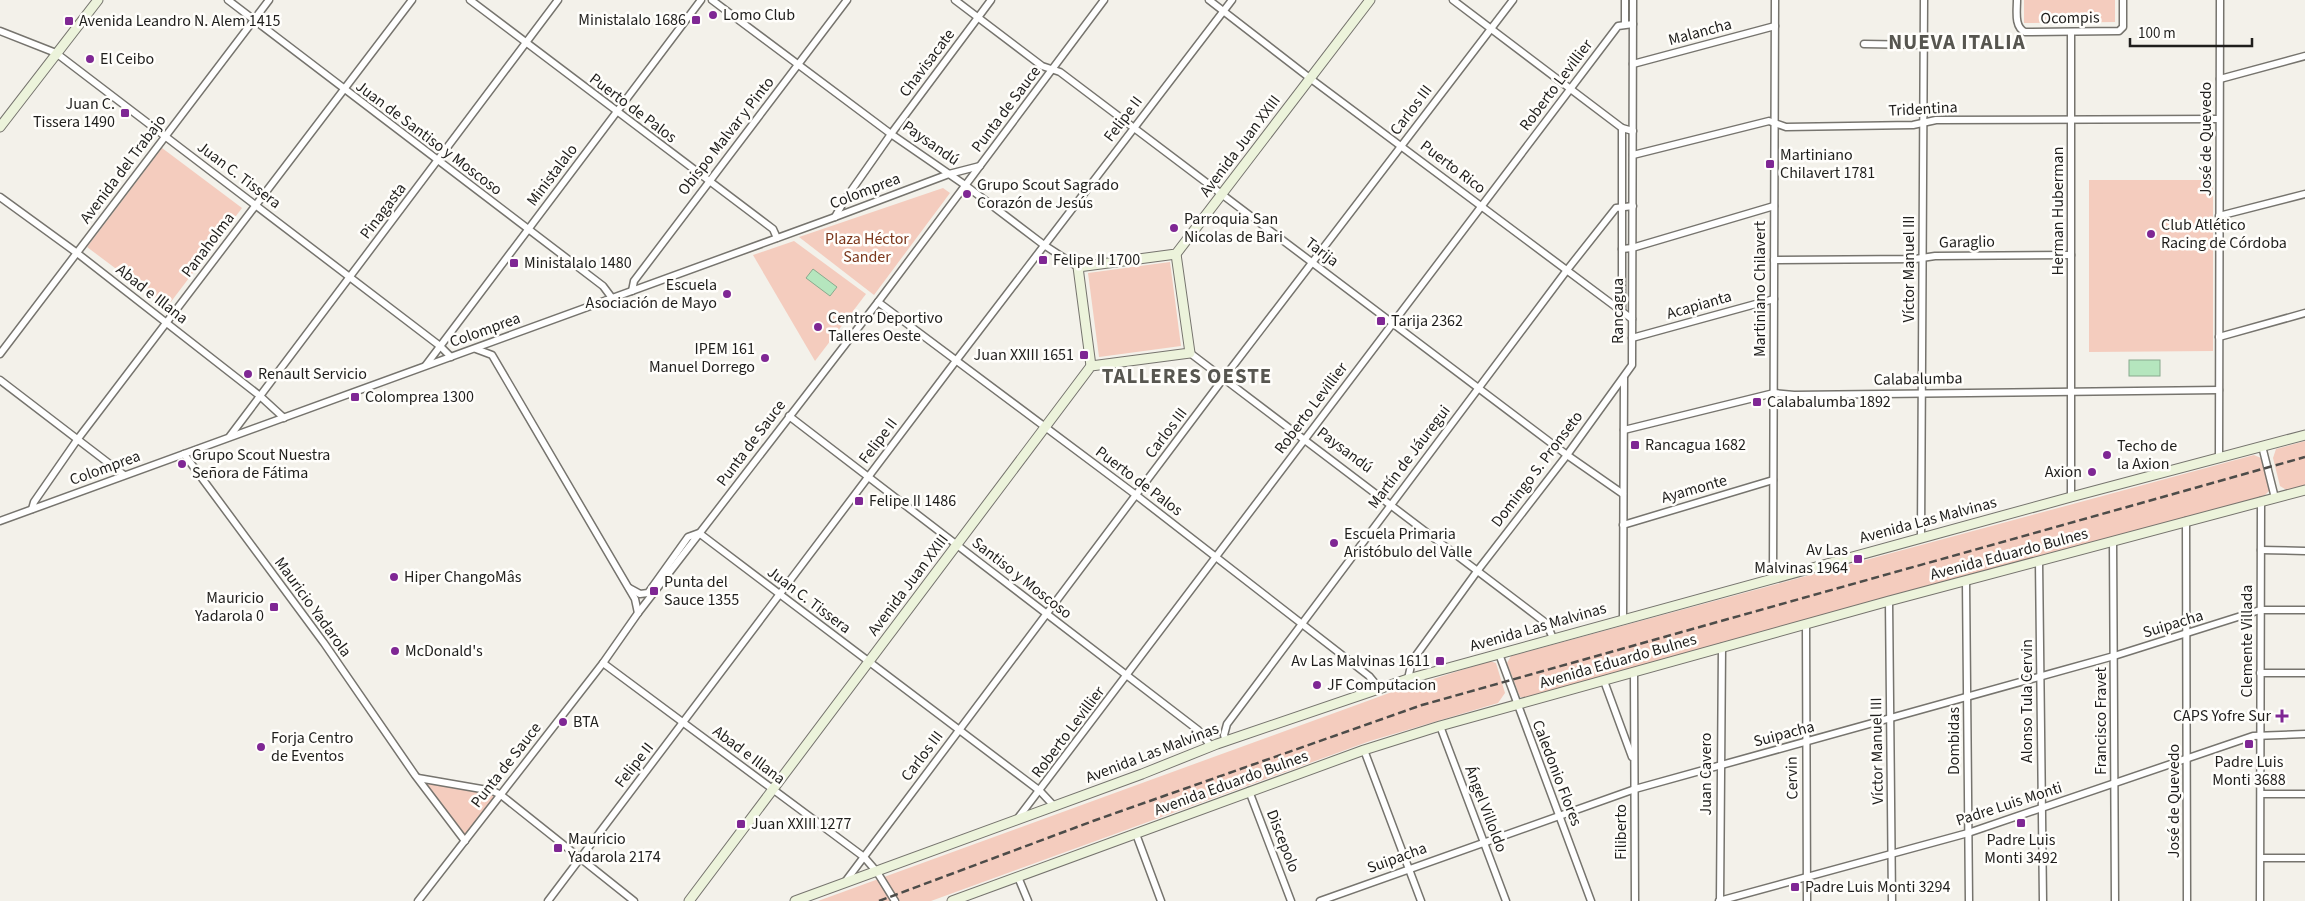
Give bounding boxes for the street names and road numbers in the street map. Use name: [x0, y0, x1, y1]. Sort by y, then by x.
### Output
street label: Ocompis: [2040, 6, 2100, 30]
street label: Malancha: [1666, 13, 1734, 51]
street label: Chavisacate: [894, 24, 960, 102]
street label: Roberto Levillier: [1514, 34, 1598, 135]
street label: Punta de Sauce: [966, 61, 1046, 157]
street label: Puerto de Palos: [585, 68, 681, 148]
street label: Obispo Malvar y Pinto: [673, 72, 779, 200]
street label: Juan de Santiso y Moscoso: [351, 76, 507, 200]
street label: Carlos III: [1385, 80, 1437, 140]
street label: José de Quevedo: [2195, 82, 2217, 196]
street label: Avenida Juan XXIII: [1194, 91, 1286, 201]
street label: Felipe II: [1099, 92, 1147, 146]
street label: Tridentina: [1888, 96, 1958, 122]
street label: Avenida del Trabajo: [75, 110, 171, 228]
street label: Paysandú: [898, 115, 964, 171]
street label: Puerto Rico: [1416, 135, 1490, 199]
street label: Juan C. Tissera: [193, 136, 285, 214]
street label: Ministalalo: [521, 139, 583, 211]
street label: Herman Huberman: [2047, 147, 2069, 275]
street label: Colomprea: [827, 167, 903, 215]
street label: Pinagasta: [355, 178, 411, 244]
street label: Panaholma: [176, 208, 240, 282]
street label: Víctor Manuel III: [1898, 215, 1920, 323]
street label: Martiniano Chilavert: [1749, 220, 1771, 357]
street label: Garaglio: [1939, 231, 1995, 253]
street label: Tarija: [1301, 232, 1343, 272]
street label: Abad e Illana: [111, 259, 193, 329]
street label: Rancagua: [1607, 278, 1629, 344]
street label: Acapianta: [1664, 285, 1734, 325]
street label: Colomprea: [447, 307, 523, 353]
street label: Roberto Levillier: [1269, 357, 1353, 458]
street label: Calabalumba: [1873, 367, 1963, 391]
street label: Punta de Sauce: [711, 395, 791, 491]
street label: Martín de Jáuregui: [1363, 401, 1455, 513]
street label: Carlos III: [1140, 403, 1192, 463]
street label: Domingo S. Pronseto: [1486, 406, 1588, 532]
street label: Felipe II: [854, 414, 902, 468]
street label: Paysandú: [1312, 422, 1378, 478]
street label: Puerto de Palos: [1091, 441, 1187, 521]
street label: Colomprea: [67, 445, 143, 491]
street label: Ayamonte: [1658, 469, 1730, 509]
street label: Avenida Las Malvinas: [1857, 491, 1999, 549]
street label: Avenida Eduardo Bulnes: [1928, 522, 2091, 586]
street label: Avenida Juan XXIII: [862, 530, 954, 640]
street label: Santiso y Moscoso: [967, 532, 1077, 624]
street label: Mauricio Yadarola: [269, 552, 357, 662]
street label: Juan C. Tissera: [763, 561, 855, 639]
street label: Clemente Villada: [2236, 585, 2258, 697]
street label: Avenida Las Malvinas: [1467, 597, 1609, 657]
street label: Suipacha: [2140, 604, 2206, 644]
street label: Avenida Eduardo Bulnes: [1537, 628, 1699, 694]
street label: Alonso Tula Cervin: [2016, 639, 2038, 763]
street label: Francisco Fravet: [2090, 667, 2112, 775]
street label: Roberto Levillier: [1026, 681, 1110, 782]
street label: Víctor Manuel III: [1865, 697, 1889, 805]
street label: Dombidas: [1943, 707, 1965, 775]
street label: Suipacha: [1751, 715, 1817, 753]
street label: Avenida Las Malvinas: [1082, 717, 1222, 789]
street label: Caledonio Flores: [1527, 717, 1587, 829]
street label: Punta de Sauce: [466, 718, 546, 812]
street label: Abad e Illana: [708, 720, 790, 790]
street label: Carlos III: [896, 726, 948, 786]
street label: Juan Cavero: [1695, 733, 1717, 816]
street label: Felipe II: [609, 738, 659, 792]
street label: José de Quevedo: [2163, 744, 2185, 858]
street label: Avenida Eduardo Bulnes: [1151, 745, 1311, 821]
street label: Cervin: [1781, 756, 1803, 800]
street label: Ángel Villoldo: [1459, 762, 1513, 856]
street label: Padre Luis Monti: [1953, 776, 2065, 832]
street label: Filiberto: [1610, 804, 1632, 860]
street label: Discepolo: [1261, 806, 1305, 876]
street label: Suipacha: [1364, 837, 1430, 879]

